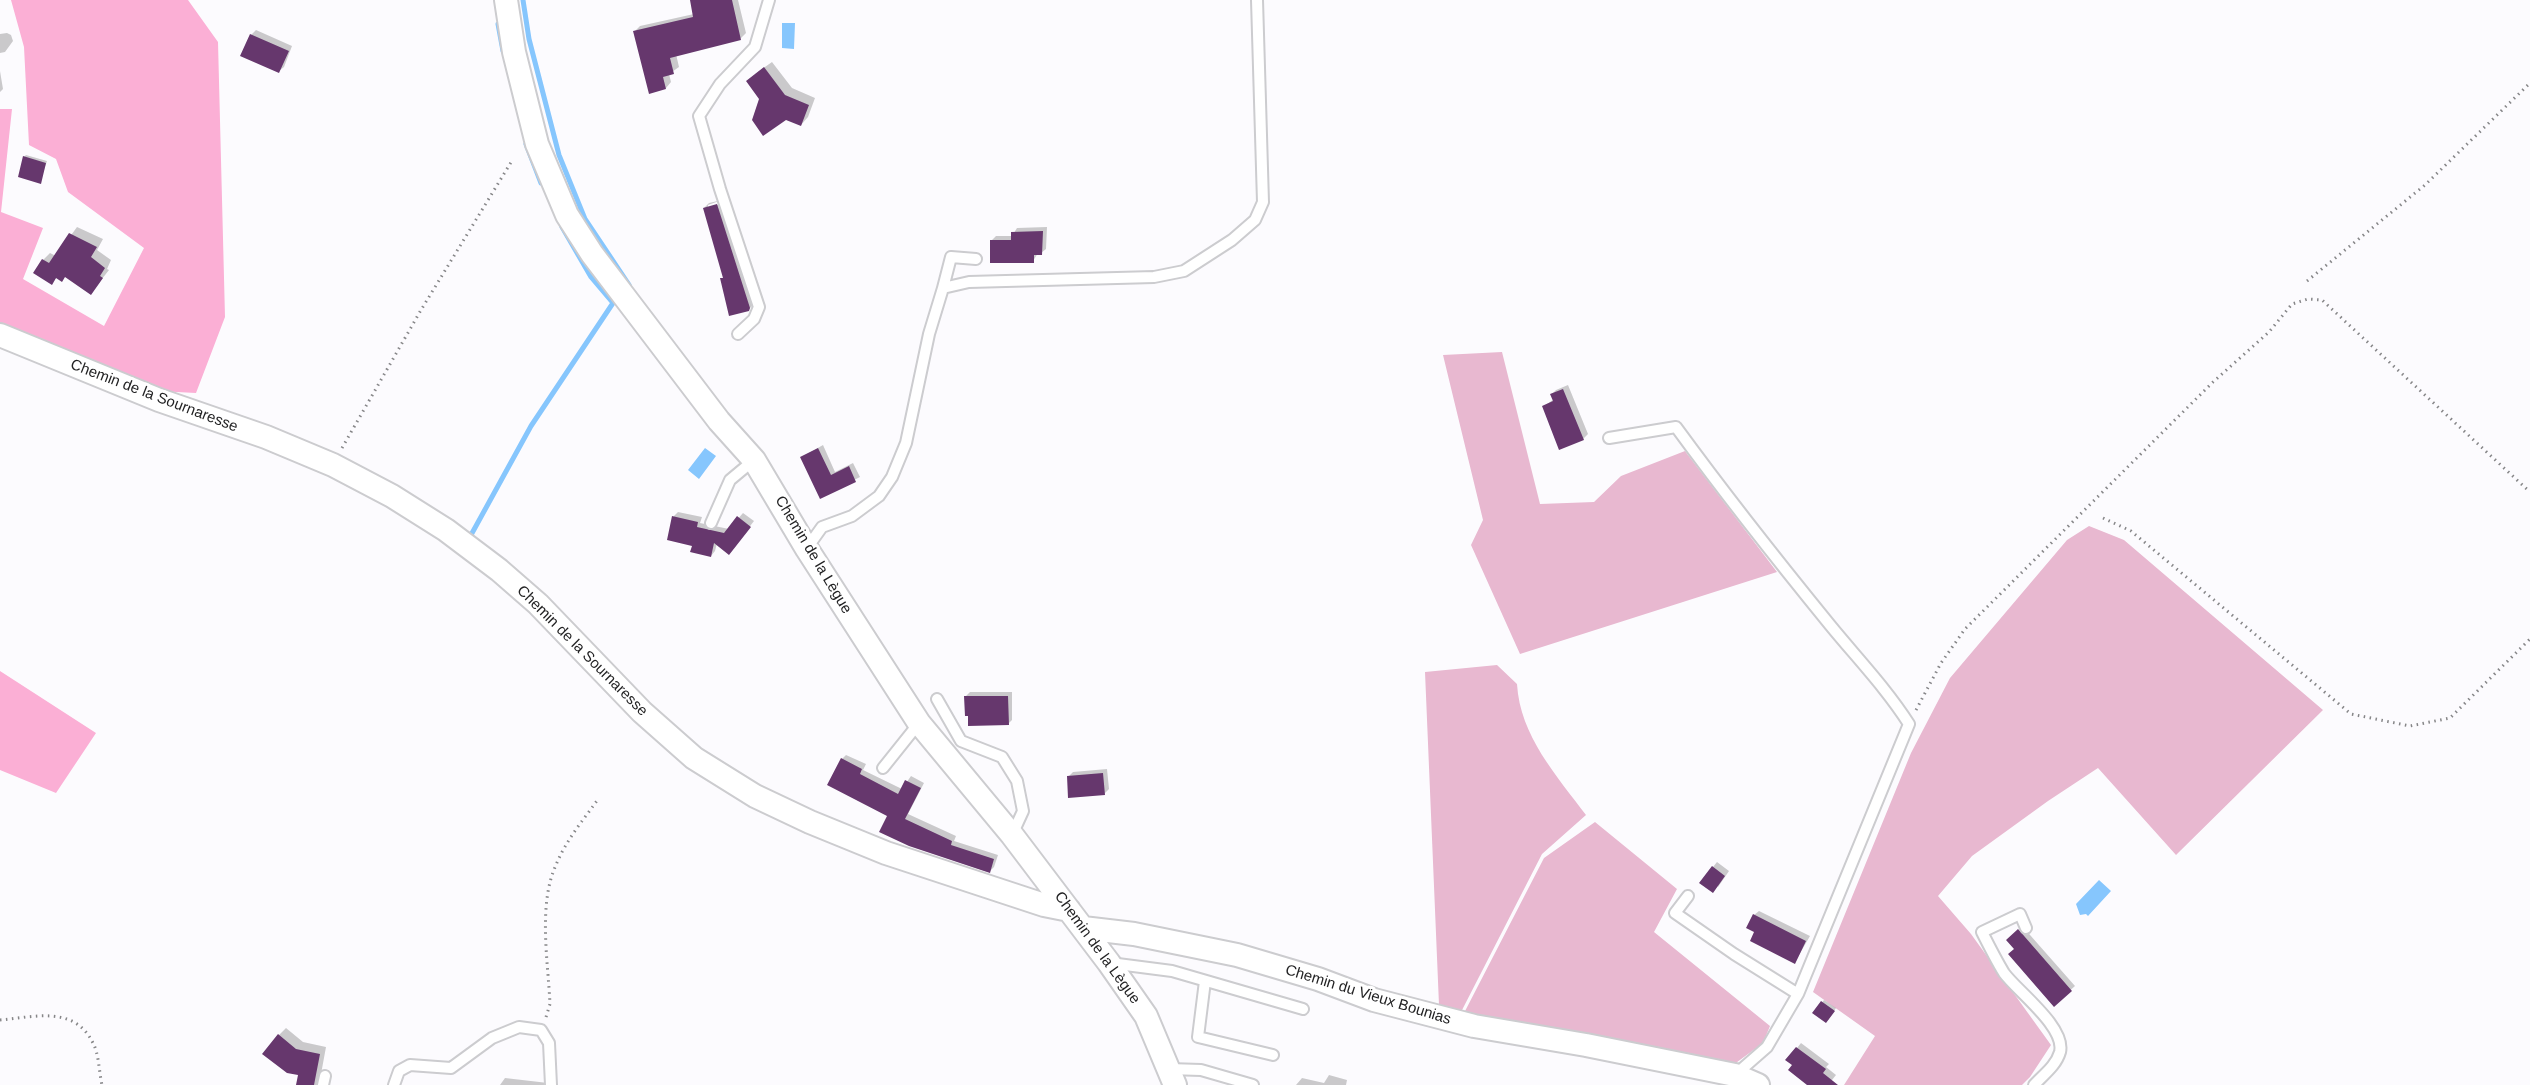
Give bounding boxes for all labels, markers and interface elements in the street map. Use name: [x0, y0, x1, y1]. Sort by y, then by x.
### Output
street label: Chemin de la Sournaresse: [68, 356, 240, 436]
street label: Chemin de la Lègue: [771, 493, 855, 617]
street label: Chemin de la Sournaresse: [513, 582, 651, 720]
street label: Chemin de la Lègue: [1050, 888, 1144, 1008]
street label: Chemin du Vieux Bounias: [1283, 961, 1453, 1029]

